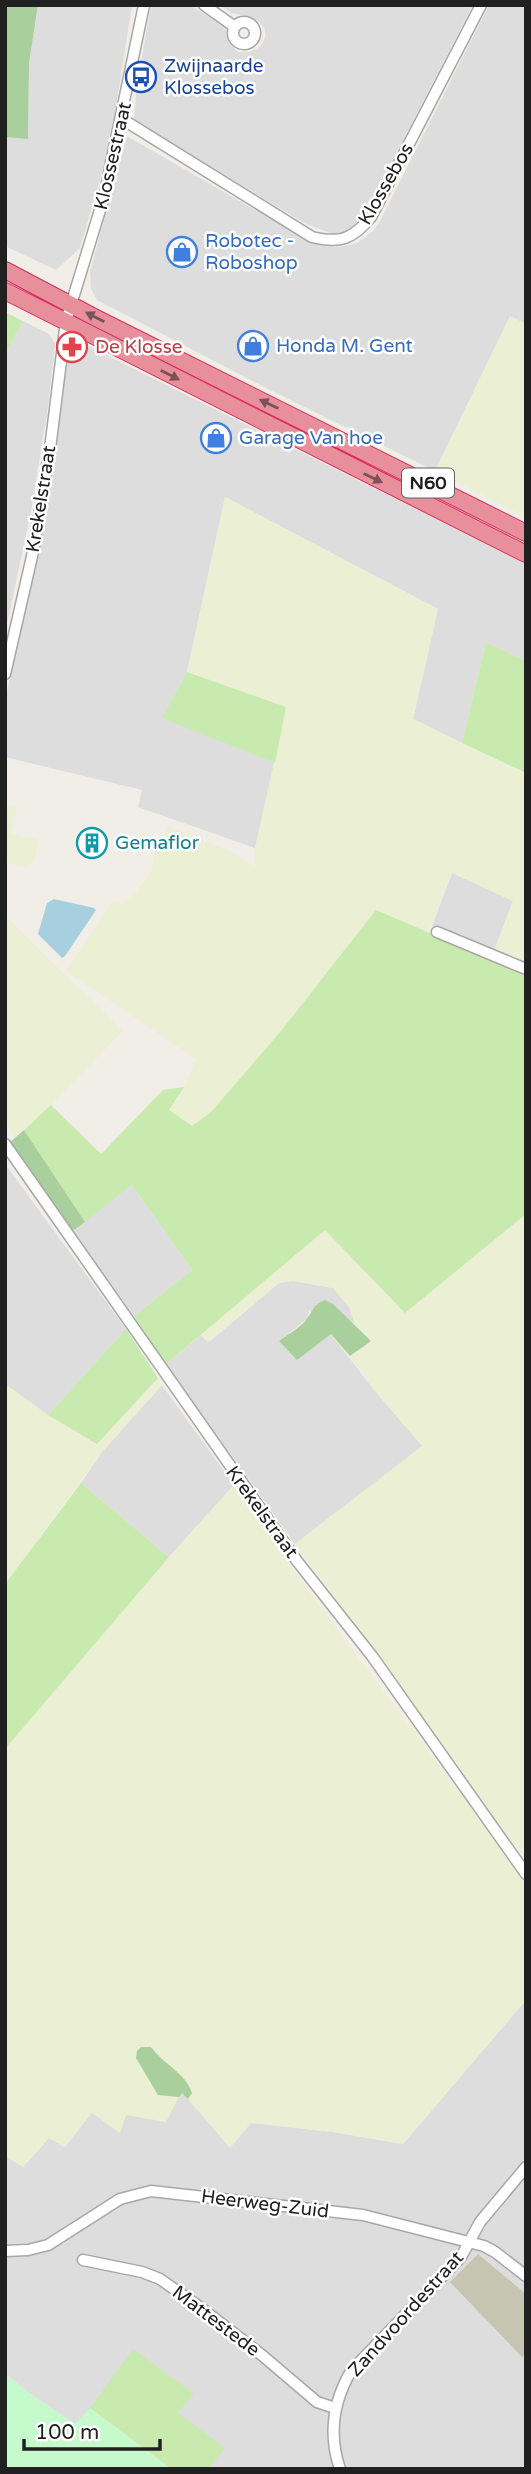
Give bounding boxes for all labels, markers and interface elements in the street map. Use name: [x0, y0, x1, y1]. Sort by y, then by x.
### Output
place label: Zwijnaarde Klossebos: [164, 55, 263, 99]
bus stop icon: Zwijnaarde Klossebos: [124, 60, 158, 94]
street label: Klossestraat: [90, 100, 136, 212]
street label: Klossebos: [354, 139, 418, 229]
place label: Robotec - Roboshop: [205, 230, 298, 274]
shop icon: Robotec - Roboshop: [165, 235, 199, 269]
one-way arrow: [85, 312, 105, 323]
shop icon: Honda M. Gent: [236, 329, 270, 363]
pharmacy icon: De Klosse: [55, 330, 89, 364]
place label: Honda M. Gent: [276, 335, 413, 357]
place label: De Klosse: [95, 336, 183, 358]
one-way arrow: [160, 369, 180, 380]
one-way arrow: [259, 398, 279, 410]
shop icon: Garage Van hoe: [199, 421, 233, 455]
place label: Garage Van hoe: [239, 427, 383, 449]
street label: Krekelstraat: [22, 444, 60, 554]
road number: N60: [402, 468, 454, 498]
one-way arrow: [363, 472, 383, 483]
building icon: Gemaflor: [75, 826, 109, 860]
place label: Gemaflor: [115, 832, 200, 854]
street label: Krekelstraat: [221, 1462, 303, 1562]
street label: Heerweg-Zuid: [200, 2185, 330, 2223]
street label: Zandvoordestraat: [344, 2247, 468, 2381]
street label: Mattestede: [168, 2281, 264, 2361]
scale bar: [24, 2408, 161, 2452]
text: 100 m: [35, 2420, 99, 2445]

